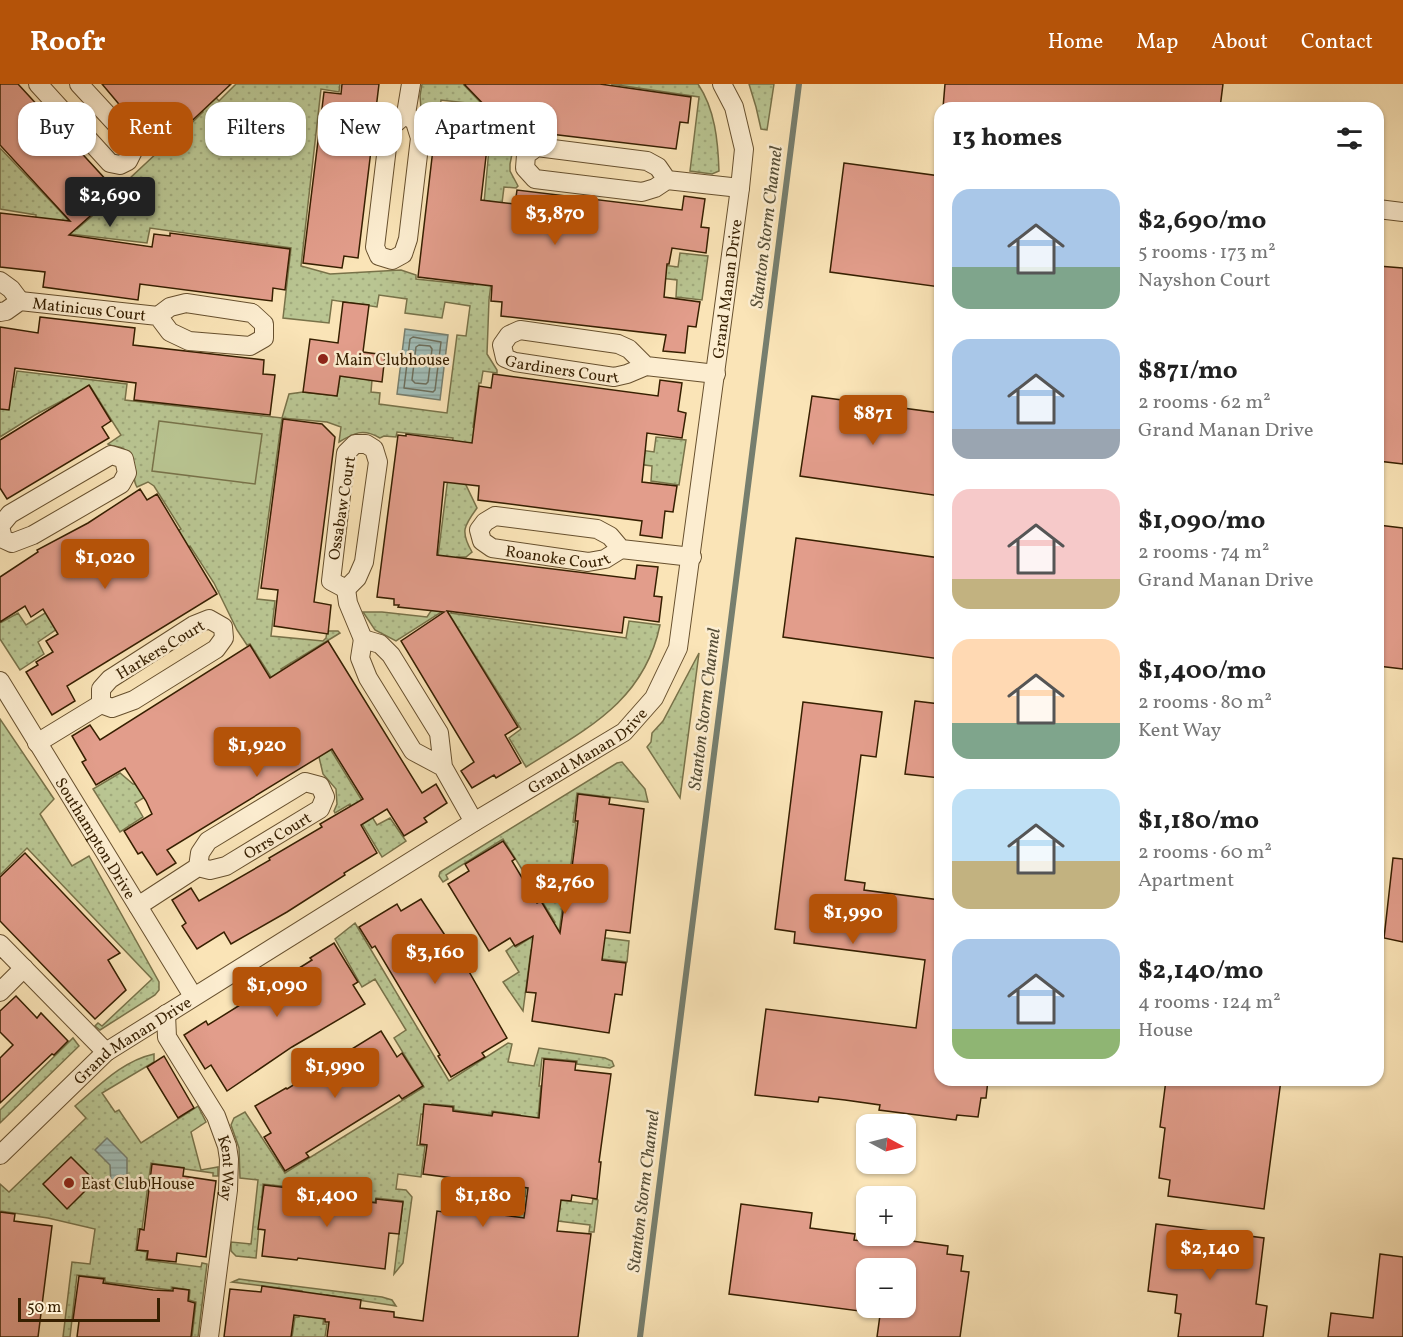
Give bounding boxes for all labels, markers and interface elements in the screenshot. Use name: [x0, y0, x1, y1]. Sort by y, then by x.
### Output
text: Roofr: [30, 23, 105, 62]
text: Home: [1048, 28, 1103, 57]
text: Map: [1136, 28, 1178, 57]
text: About: [1211, 28, 1268, 57]
text: Contact: [1301, 28, 1373, 57]
chip: Buy: [18, 102, 96, 156]
chip: Rent: [108, 102, 193, 156]
chip: Filters: [205, 102, 306, 156]
chip: New: [318, 102, 402, 156]
chip: Apartment: [414, 102, 557, 156]
text: 13 homes: [952, 120, 1062, 156]
icon: filters: [1333, 122, 1366, 155]
water label: Stanton Storm Channel: [745, 144, 790, 310]
pin: $2,690: [61, 177, 159, 228]
text: $2,690: [79, 182, 141, 210]
pin: $3,870: [506, 195, 604, 246]
text: $3,870: [525, 200, 585, 228]
text: $2,690/mo: [1138, 203, 1266, 239]
icon: home: [1000, 213, 1072, 285]
street label: Grand Manan Drive: [708, 218, 749, 360]
text: 5 rooms · 173 m²: [1138, 239, 1276, 267]
text: Nayshon Court: [1138, 267, 1270, 295]
street label: Matinicus Court: [31, 293, 147, 328]
place label: Main Clubhouse: [335, 350, 450, 372]
street label: Gardiners Court: [501, 350, 622, 390]
marker: Main Clubhouse: [316, 352, 330, 366]
text: $871/mo: [1138, 353, 1238, 389]
icon: home: [1000, 363, 1072, 435]
text: 2 rooms · 62 m²: [1138, 389, 1271, 417]
pin: $871: [837, 395, 909, 446]
text: $871: [853, 400, 893, 428]
text: Grand Manan Drive: [1138, 417, 1313, 445]
street label: Ossabaw Court: [324, 454, 362, 562]
text: $1,090/mo: [1138, 503, 1265, 539]
icon: home: [1000, 513, 1072, 585]
pin: $1,020: [56, 539, 154, 590]
text: 2 rooms · 74 m²: [1138, 539, 1269, 567]
street label: Roanoke Court: [504, 541, 616, 575]
text: $1,020: [75, 544, 135, 572]
text: Grand Manan Drive: [1138, 567, 1313, 595]
street label: Harkers Court: [113, 615, 210, 686]
water label: Stanton Storm Channel: [683, 626, 728, 792]
text: $1,400/mo: [1138, 653, 1266, 689]
icon: home: [1000, 663, 1072, 735]
text: 2 rooms · 80 m²: [1138, 689, 1272, 717]
street label: Grand Manan Drive: [524, 704, 653, 800]
text: Kent Way: [1138, 717, 1221, 745]
pin: $1,920: [208, 727, 306, 778]
text: $1,920: [228, 732, 286, 760]
street label: Southampton Drive: [49, 774, 140, 904]
text: $1,180/mo: [1138, 803, 1259, 839]
street label: Orrs Court: [240, 808, 316, 866]
icon: home: [1000, 813, 1072, 885]
text: 2 rooms · 60 m²: [1138, 839, 1272, 867]
pin: $2,760: [516, 864, 614, 915]
text: Apartment: [1138, 867, 1234, 895]
text: $2,760: [535, 869, 595, 897]
pin: $1,990: [804, 894, 902, 945]
text: $1,990: [823, 899, 883, 927]
pin: $3,160: [386, 934, 484, 985]
text: $3,160: [406, 939, 464, 967]
text: $2,140/mo: [1138, 953, 1263, 989]
icon: home: [1000, 963, 1072, 1035]
pin: $1,090: [228, 967, 326, 1018]
text: $1,090: [247, 972, 307, 1000]
text: 4 rooms · 124 m²: [1138, 989, 1281, 1017]
street label: Grand Manan Drive: [70, 992, 196, 1091]
text: House: [1138, 1017, 1193, 1045]
pin: $1,990: [286, 1048, 384, 1099]
text: $1,990: [305, 1053, 365, 1081]
water label: Stanton Storm Channel: [622, 1108, 667, 1274]
north arrow: [856, 1114, 916, 1174]
map controls: [856, 1114, 916, 1318]
street label: Kent Way: [211, 1132, 238, 1203]
place label: East Club House: [81, 1174, 194, 1196]
marker: East Club House: [62, 1176, 76, 1190]
pin: $1,400: [278, 1177, 376, 1228]
pin: $1,180: [434, 1177, 532, 1228]
text: $1,400: [296, 1182, 358, 1210]
text: $1,180: [455, 1182, 511, 1210]
button: +: [856, 1186, 916, 1246]
pin: $2,140: [1161, 1230, 1259, 1281]
text: $2,140: [1180, 1235, 1240, 1263]
button: −: [856, 1258, 916, 1318]
scale bar: [18, 1295, 160, 1322]
text: 50 m: [27, 1297, 61, 1319]

